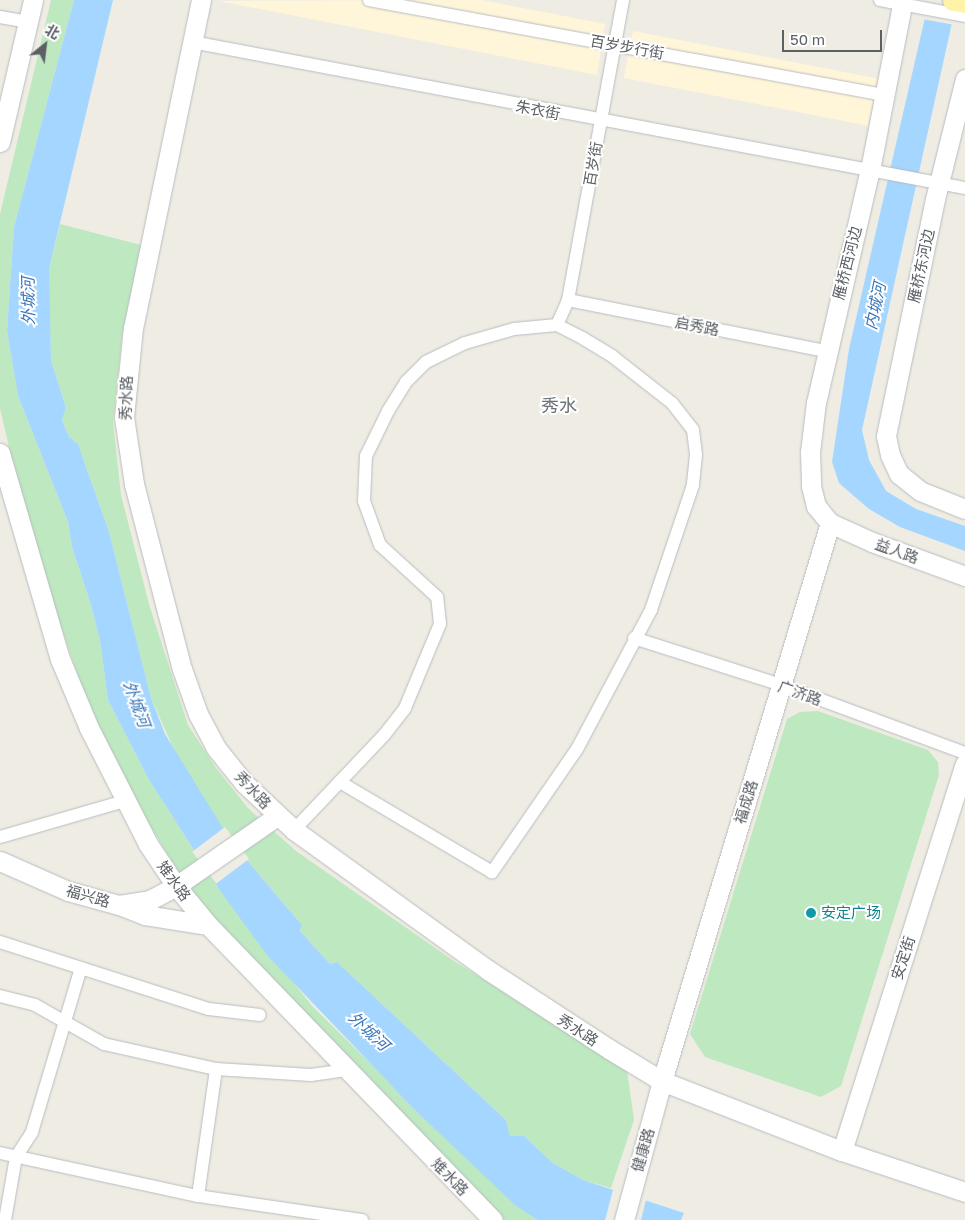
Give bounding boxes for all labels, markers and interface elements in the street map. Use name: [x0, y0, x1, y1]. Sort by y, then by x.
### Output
north arrow: [20, 20, 70, 70]
scale bar: [785, 20, 885, 52]
text: 北: [42, 21, 63, 42]
text: 50 m: [790, 30, 825, 48]
street label: 百岁步行街: [589, 32, 665, 62]
street label: 朱衣街: [514, 97, 562, 123]
street label: 百岁街: [580, 140, 606, 188]
street label: 雁桥西河边: [829, 224, 865, 302]
street label: 雁桥东河边: [904, 227, 938, 305]
water label: 外城河: [18, 277, 38, 325]
water label: 内城河: [861, 281, 889, 331]
street label: 启秀路: [673, 313, 721, 339]
street label: 秀水路: [116, 375, 136, 421]
district label: 秀水: [541, 394, 577, 416]
street label: 益人路: [873, 535, 921, 567]
street label: 广济路: [776, 677, 824, 709]
water label: 外城河: [120, 678, 154, 730]
street label: 秀水路: [231, 767, 275, 813]
street label: 福成路: [731, 778, 761, 826]
street label: 雉水路: [153, 858, 195, 904]
street label: 福兴路: [64, 881, 112, 911]
place label: 安定广场: [821, 904, 881, 922]
marker: 安定广场: [805, 907, 817, 919]
street label: 安定街: [887, 934, 919, 982]
water label: 外城河: [345, 1008, 393, 1054]
street label: 秀水路: [554, 1010, 602, 1050]
street label: 健康路: [628, 1126, 658, 1174]
street label: 雉水路: [428, 1155, 472, 1199]

